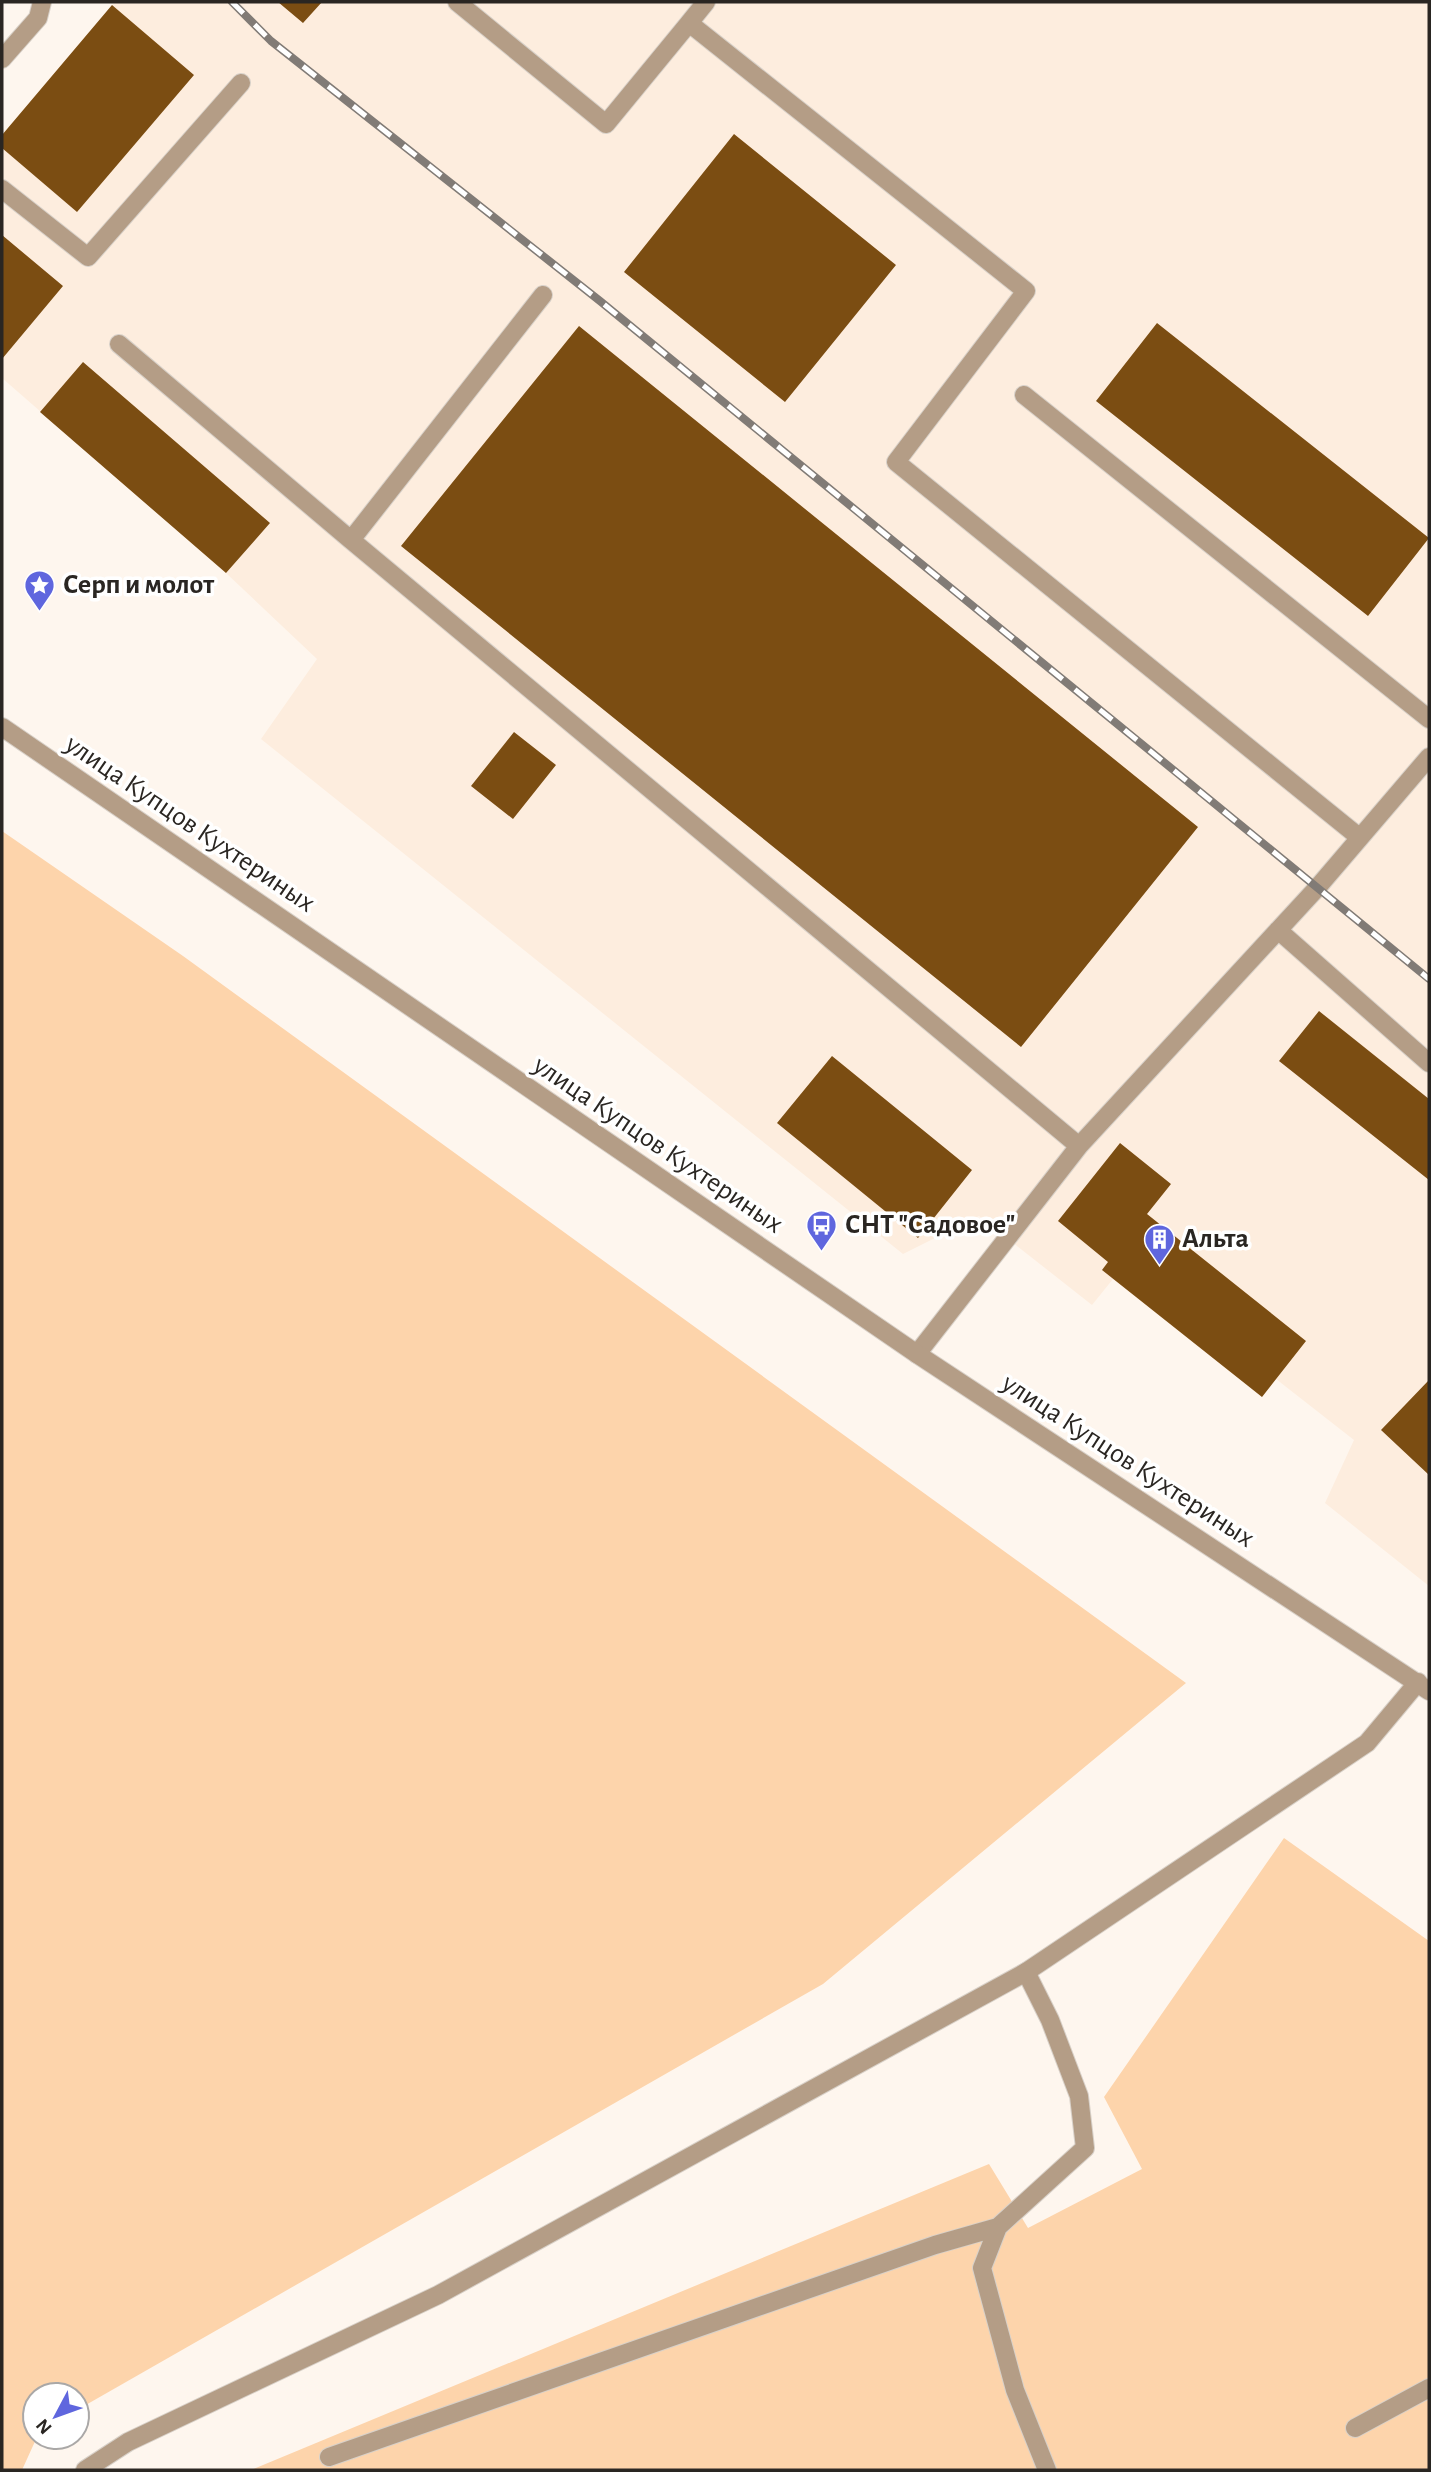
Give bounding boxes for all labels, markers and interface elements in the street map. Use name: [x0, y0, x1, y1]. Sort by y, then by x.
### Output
place icon: Серп и молот: [23, 568, 57, 612]
place label: Серп и молот: [63, 571, 215, 599]
street label: улица Купцов Кухтериных: [59, 729, 320, 918]
street label: улица Купцов Кухтериных: [527, 1050, 788, 1239]
bus stop icon: СНТ "Садовое": [805, 1208, 839, 1252]
place label: СНТ "Садовое": [845, 1211, 1016, 1239]
building icon: Альта: [1142, 1222, 1176, 1266]
place label: Альта: [1182, 1225, 1249, 1253]
street label: улица Купцов Кухтериных: [996, 1368, 1259, 1553]
north arrow: [21, 2381, 91, 2451]
text: N: [33, 2415, 56, 2437]

